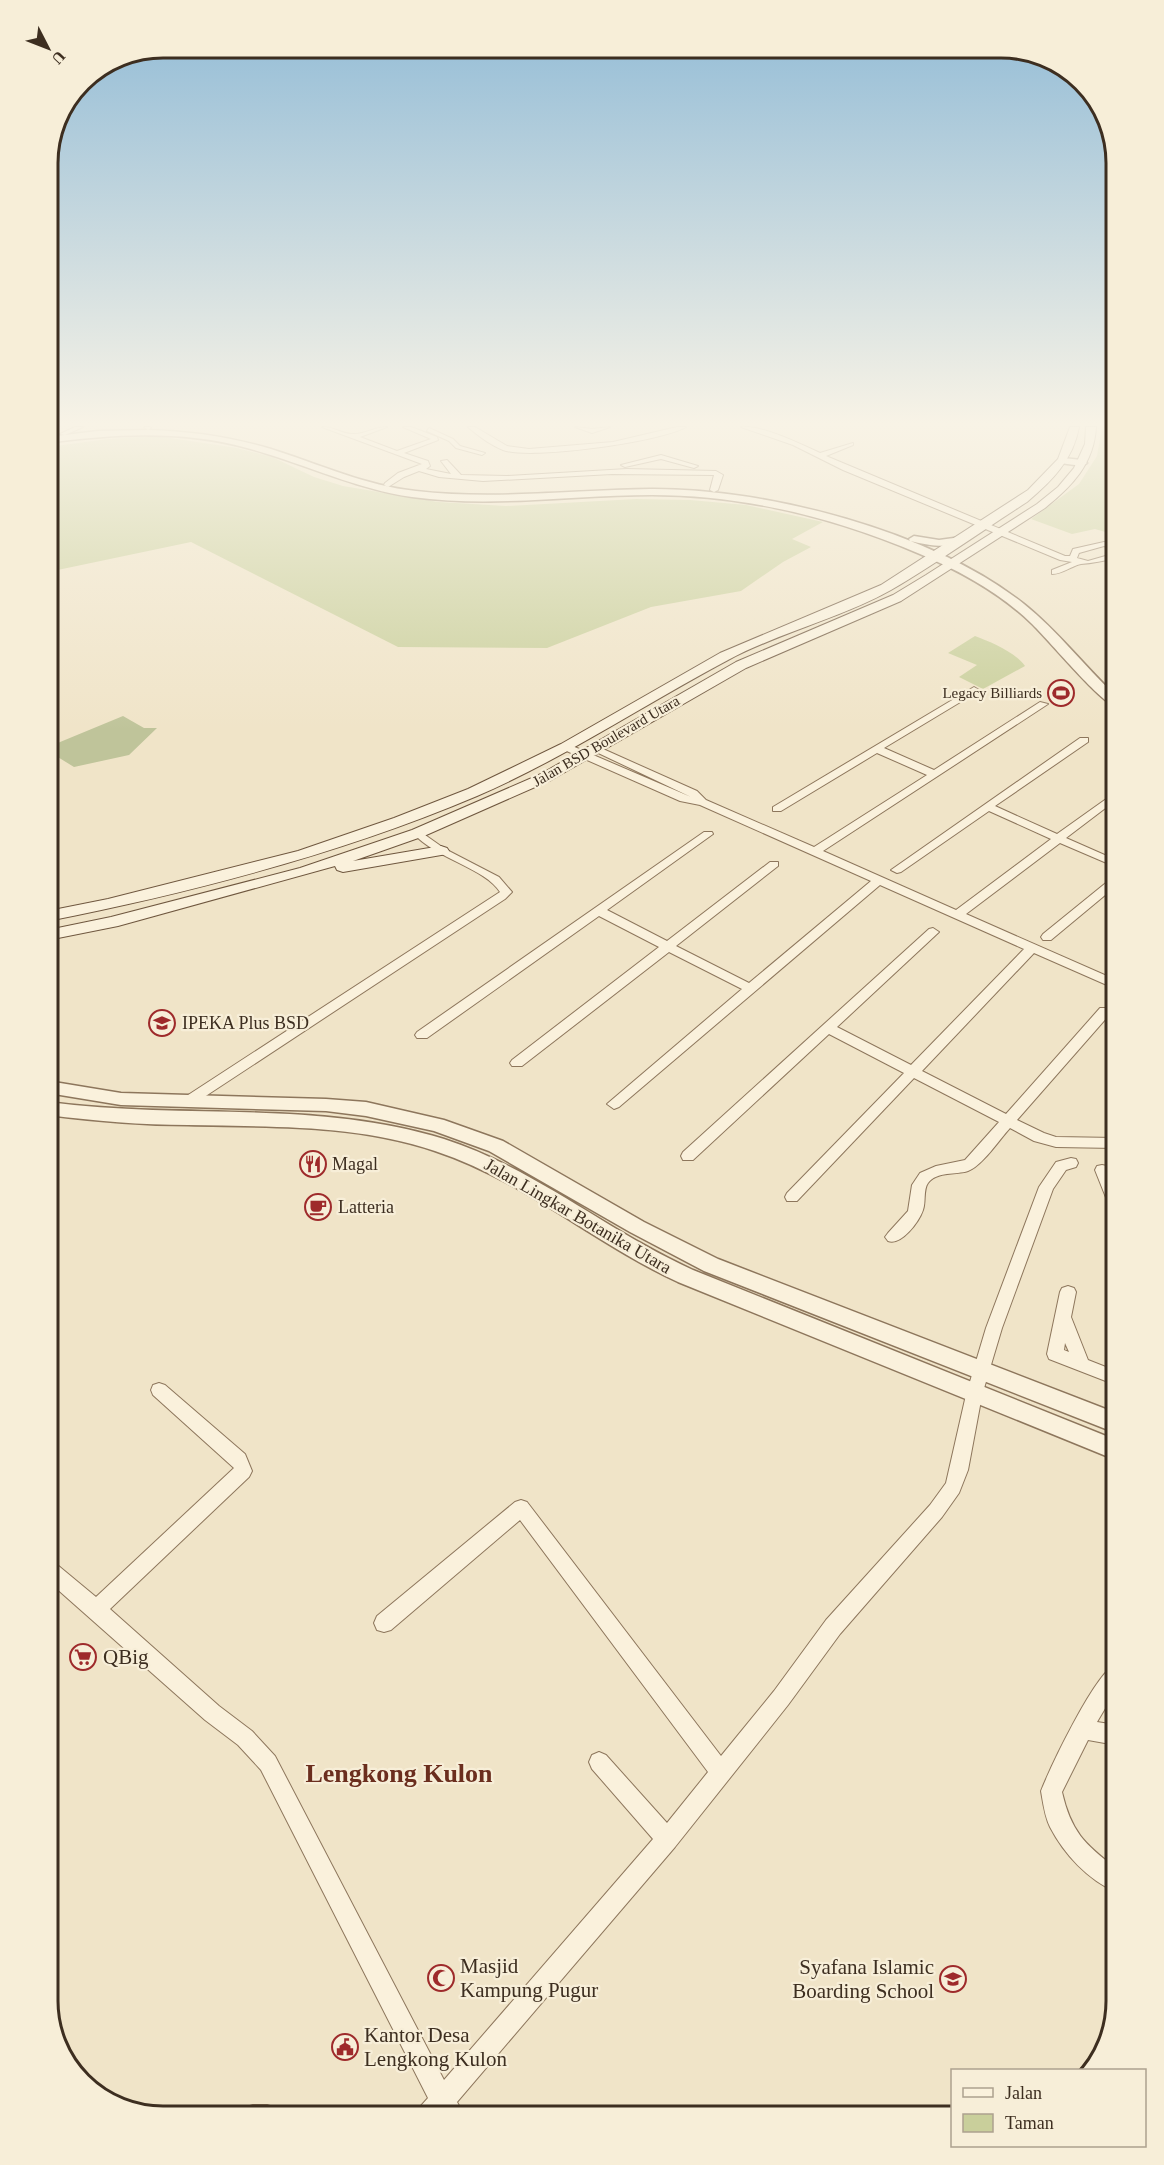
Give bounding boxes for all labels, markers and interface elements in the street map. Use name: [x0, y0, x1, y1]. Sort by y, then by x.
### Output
north arrow: [18, 18, 78, 78]
text: U: [48, 48, 69, 68]
sports icon: Legacy Billiards: [1046, 678, 1076, 708]
place label: Legacy Billiards: [942, 685, 1042, 701]
street label: Jalan BSD Boulevard Utara: [530, 692, 683, 790]
school or university icon: IPEKA Plus BSD: [147, 1008, 177, 1038]
place label: IPEKA Plus BSD: [182, 1013, 309, 1033]
restaurant icon: Magal: [298, 1149, 328, 1179]
place label: Magal: [332, 1154, 378, 1174]
street label: Jalan Lingkar Botanika Utara: [481, 1154, 675, 1278]
cafe icon: Latteria: [303, 1192, 333, 1222]
place label: Latteria: [338, 1197, 394, 1217]
supermarket icon: QBig: [68, 1642, 98, 1672]
place label: QBig: [103, 1645, 149, 1669]
district label: Lengkong Kulon: [305, 1759, 493, 1788]
place label: Masjid Kampung Pugur: [460, 1954, 598, 2002]
place label: Syafana Islamic Boarding School: [792, 1955, 934, 2003]
mosque icon: Masjid Kampung Pugur: [426, 1963, 456, 1993]
school or university icon: Syafana Islamic Boarding School: [938, 1964, 968, 1994]
place label: Kantor Desa Lengkong Kulon: [364, 2023, 507, 2071]
public building icon: Kantor Desa Lengkong Kulon: [330, 2032, 360, 2062]
legend: [951, 2069, 1146, 2147]
text: Jalan: [1005, 2083, 1042, 2103]
text: Taman: [1005, 2113, 1054, 2133]

